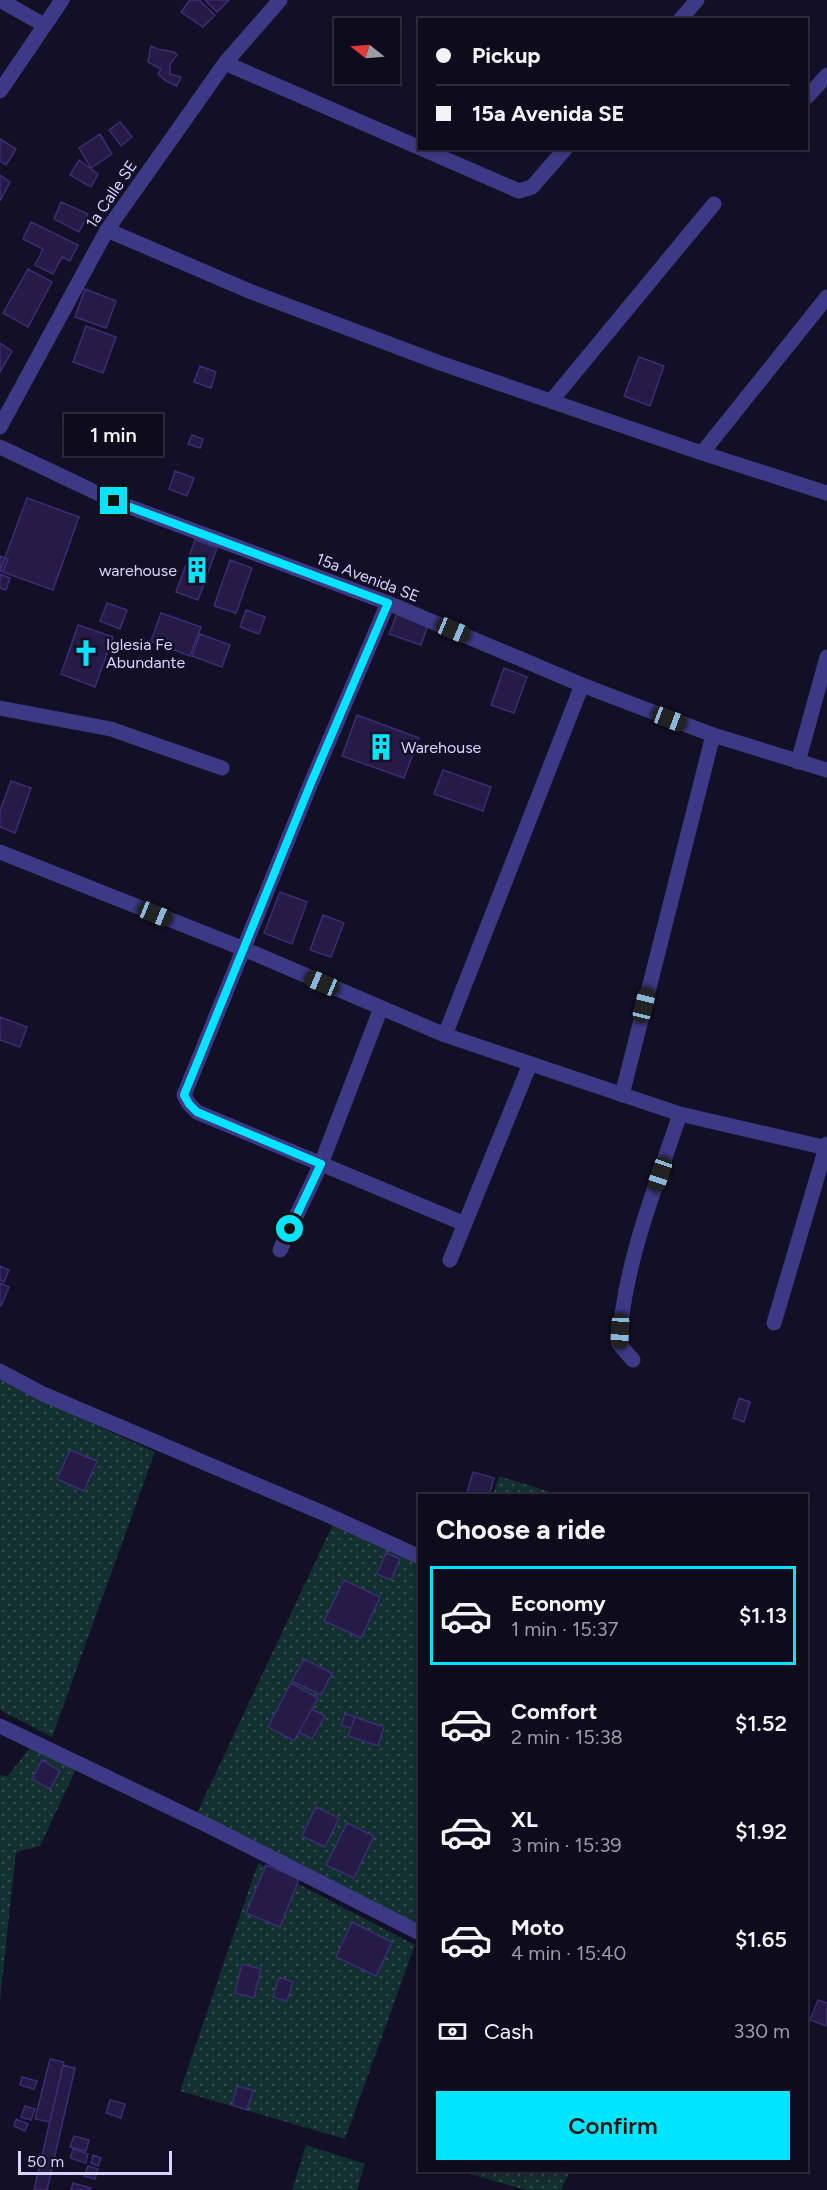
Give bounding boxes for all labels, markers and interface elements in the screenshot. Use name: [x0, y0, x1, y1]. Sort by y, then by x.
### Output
north arrow: [334, 18, 400, 84]
map controls: [334, 18, 400, 84]
text: Pickup: [472, 42, 541, 69]
text: 15a Avenida SE: [472, 100, 625, 127]
street label: 1a Calle SE: [82, 157, 141, 232]
callout: 1 min: [64, 414, 164, 456]
text: 1 min: [90, 423, 137, 447]
route end: [100, 487, 127, 514]
street label: 15a Avenida SE: [314, 549, 422, 606]
building icon: warehouse: [182, 555, 212, 585]
place label: warehouse: [99, 561, 177, 580]
car: [433, 615, 473, 645]
place label: Iglesia Fe Abundante: [106, 635, 186, 672]
church icon: Iglesia Fe Abundante: [71, 638, 101, 668]
car: [649, 704, 689, 734]
building icon: Warehouse: [366, 732, 396, 762]
place label: Warehouse: [401, 738, 482, 757]
car: [135, 899, 175, 929]
car: [302, 968, 342, 998]
car: [631, 985, 657, 1025]
car: [646, 1154, 674, 1194]
route start: [276, 1215, 303, 1242]
car: [610, 1313, 630, 1349]
text: Choose a ride: [436, 1513, 605, 1546]
icon: car: [439, 1589, 493, 1643]
text: Economy: [511, 1590, 606, 1617]
text: $1.13: [739, 1602, 787, 1629]
text: 1 min · 15:37: [511, 1617, 618, 1641]
icon: car: [439, 1697, 493, 1751]
text: Comfort: [511, 1698, 597, 1725]
text: $1.52: [735, 1710, 787, 1737]
text: 2 min · 15:38: [511, 1725, 623, 1749]
icon: car: [439, 1805, 493, 1859]
text: XL: [511, 1806, 538, 1833]
text: $1.92: [735, 1818, 787, 1845]
text: 3 min · 15:39: [511, 1833, 622, 1857]
icon: car: [439, 1913, 493, 1967]
text: Moto: [511, 1914, 564, 1941]
text: $1.65: [735, 1926, 787, 1953]
text: 4 min · 15:40: [511, 1941, 626, 1965]
icon: cash: [436, 2015, 469, 2048]
text: Cash: [484, 2018, 534, 2045]
text: 330 m: [733, 2019, 790, 2043]
button: Confirm: [436, 2091, 790, 2160]
scale bar: [18, 2148, 172, 2176]
text: 50 m: [27, 2152, 64, 2171]

